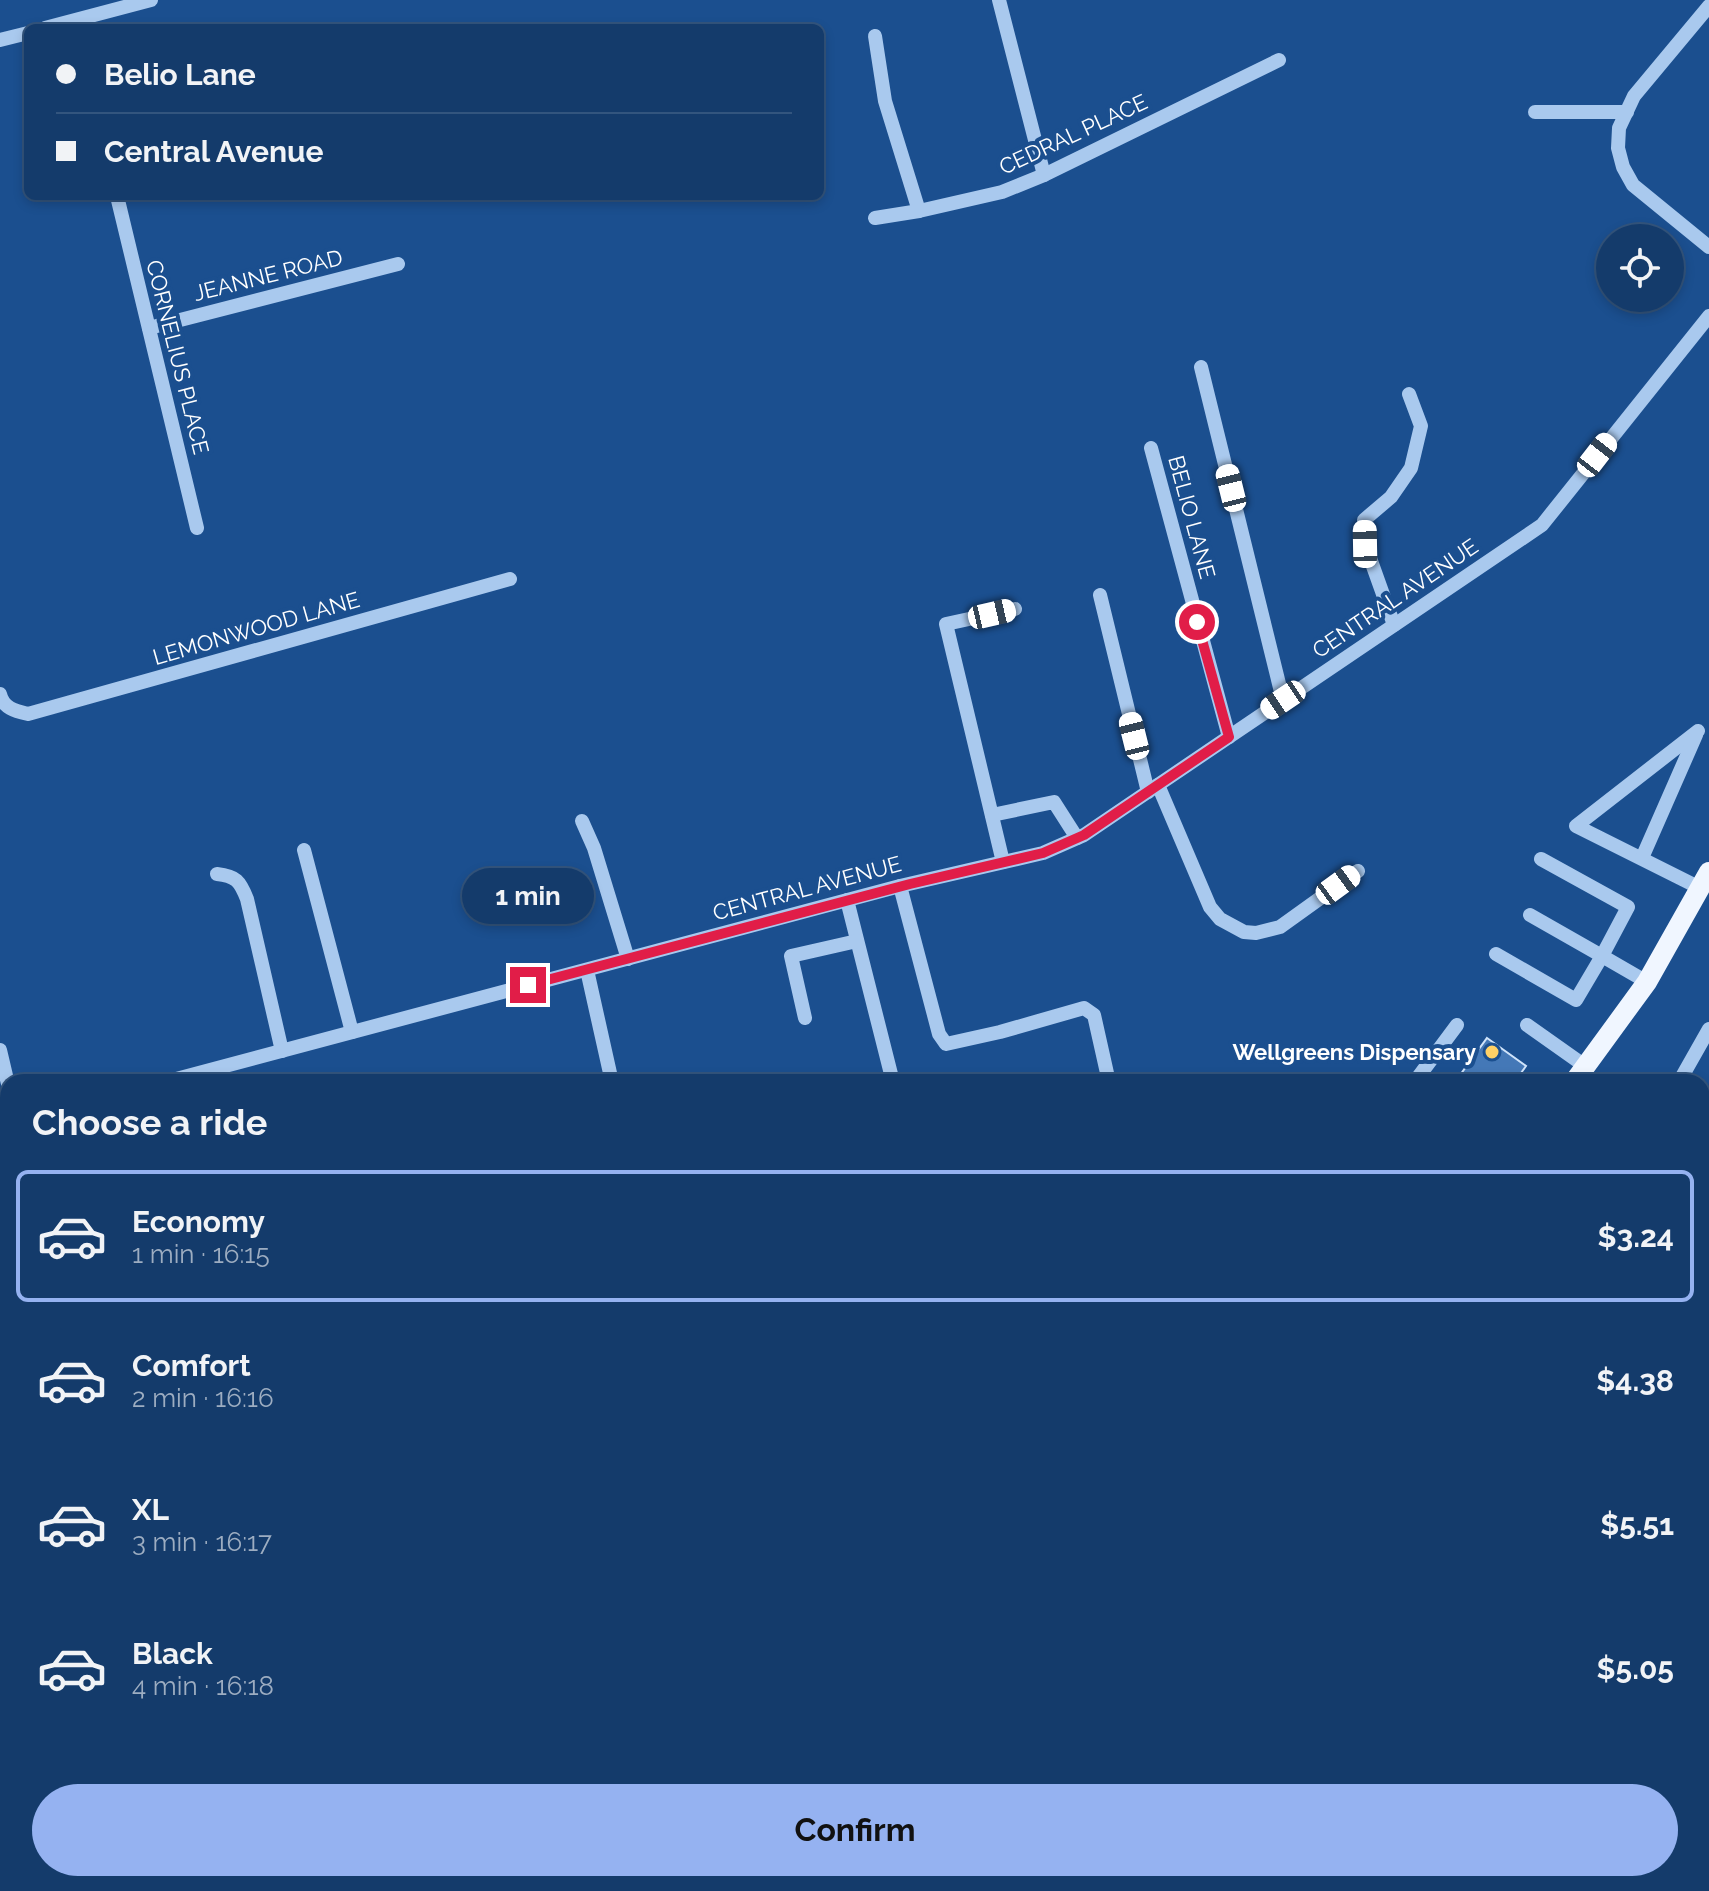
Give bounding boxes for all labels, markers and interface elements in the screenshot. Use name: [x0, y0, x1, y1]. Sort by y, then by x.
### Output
text: Belio Lane: [104, 57, 256, 92]
street label: CEDRAL PLACE: [995, 88, 1151, 180]
text: Central Avenue: [104, 134, 324, 169]
map controls: [1596, 224, 1684, 312]
button: locate: [1596, 224, 1684, 312]
street label: JEANNE ROAD: [191, 244, 345, 306]
street label: CORNELIUS PLACE: [141, 257, 215, 457]
car: [1573, 429, 1621, 481]
street label: BELIO LANE: [1163, 453, 1221, 581]
car: [1214, 462, 1248, 514]
car: [1353, 520, 1377, 568]
street label: CENTRAL AVENUE: [1307, 533, 1483, 663]
street label: LEMONWOOD LANE: [150, 586, 362, 670]
car: [966, 597, 1018, 631]
route start: [1179, 604, 1215, 640]
car: [1256, 677, 1310, 723]
car: [1117, 710, 1151, 762]
street label: CENTRAL AVENUE: [710, 850, 904, 926]
car: [1312, 861, 1364, 909]
callout: 1 min: [462, 869, 594, 925]
text: 1 min: [495, 881, 561, 911]
route end: [510, 967, 546, 1003]
place label: Wellgreens Dispensary: [1232, 1039, 1476, 1065]
marker: Wellgreens Dispensary: [1483, 1043, 1501, 1061]
text: Choose a ride: [32, 1101, 267, 1143]
icon: car: [36, 1200, 108, 1272]
text: Economy: [132, 1204, 265, 1239]
text: $3.24: [1598, 1219, 1674, 1254]
text: 1 min · 16:15: [132, 1239, 270, 1269]
icon: car: [36, 1344, 108, 1416]
text: Comfort: [132, 1348, 251, 1383]
text: $4.38: [1596, 1363, 1674, 1398]
text: 2 min · 16:16: [132, 1383, 274, 1413]
icon: car: [36, 1488, 108, 1560]
text: XL: [132, 1492, 169, 1527]
text: $5.51: [1600, 1507, 1674, 1542]
text: 3 min · 16:17: [132, 1527, 272, 1557]
icon: car: [36, 1632, 108, 1704]
text: Black: [132, 1636, 213, 1671]
text: $5.05: [1597, 1651, 1674, 1686]
text: 4 min · 16:18: [132, 1671, 274, 1701]
button: Confirm: [32, 1784, 1678, 1876]

